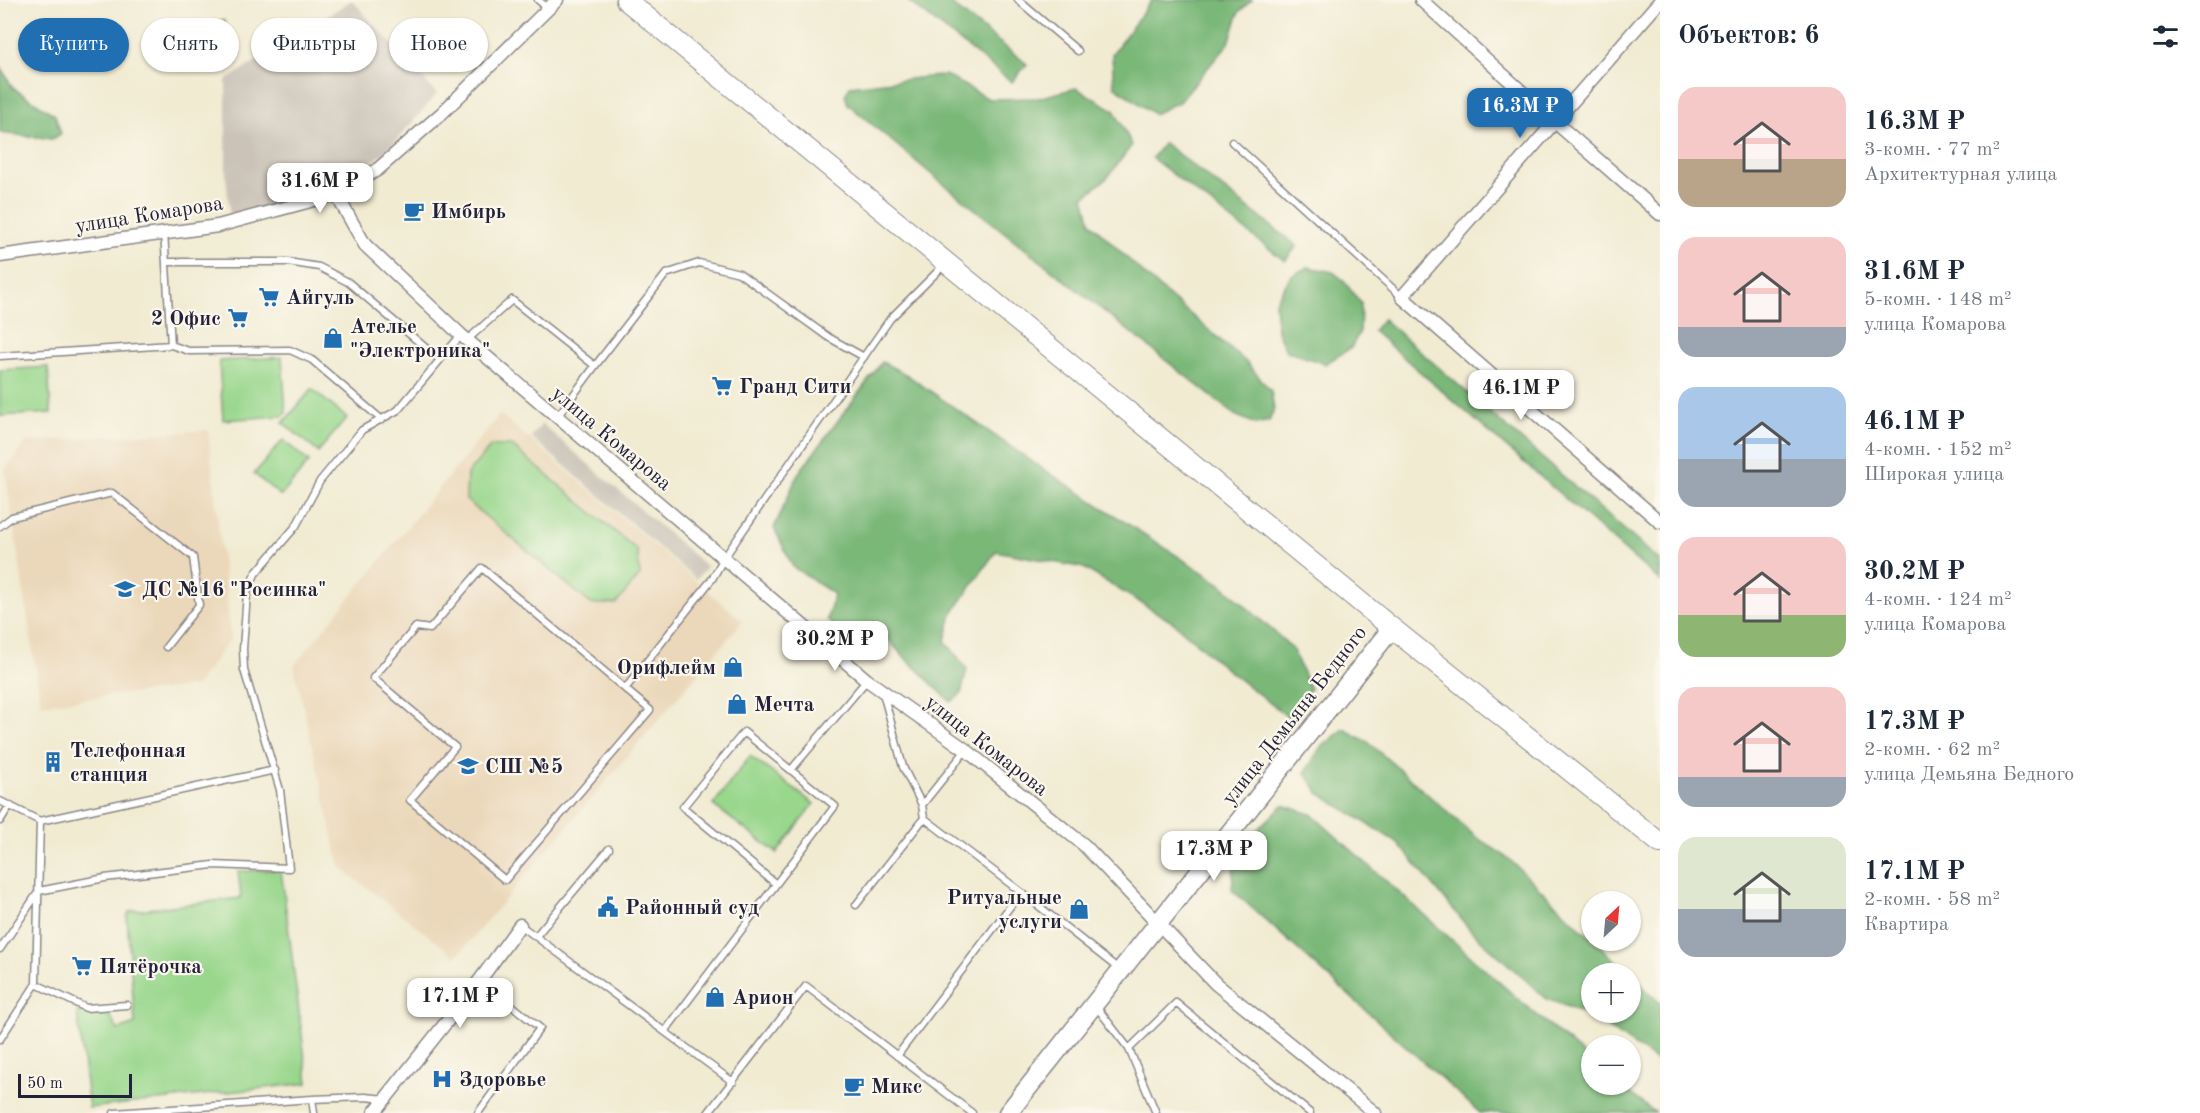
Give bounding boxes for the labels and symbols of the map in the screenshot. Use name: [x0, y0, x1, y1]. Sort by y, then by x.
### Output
pin: 16.3M ₽: [1465, 88, 1575, 139]
pin: 31.6M ₽: [265, 163, 375, 214]
street label: улица Комарова: [74, 193, 225, 238]
cafe icon: Имбирь: [402, 199, 426, 223]
place label: Имбирь: [431, 202, 506, 223]
supermarket icon: Айгуль: [257, 285, 281, 309]
place label: Айгуль: [286, 288, 354, 309]
supermarket icon: 2 Офис: [226, 306, 250, 330]
place label: 2 Офис: [151, 309, 221, 330]
place label: Ателье "Электроника": [350, 317, 490, 362]
shop icon: Ателье "Электроника": [321, 326, 345, 350]
pin: 46.1M ₽: [1466, 370, 1576, 421]
supermarket icon: Гранд Сити: [710, 374, 734, 398]
place label: Гранд Сити: [739, 377, 851, 398]
street label: улица Комарова: [547, 383, 675, 495]
school or university icon: ДС №16 "Росинка": [113, 577, 137, 601]
place label: ДС №16 "Росинка": [142, 580, 326, 601]
pin: 30.2M ₽: [780, 621, 890, 672]
street label: улица Демьяна Бедного: [1219, 623, 1371, 809]
shop icon: Орифлейм: [721, 655, 745, 679]
place label: Орифлейм: [617, 658, 716, 679]
shop icon: Мечта: [725, 692, 749, 716]
street label: улица Комарова: [921, 692, 1051, 800]
place label: Мечта: [754, 695, 815, 716]
place label: Телефонная станция: [70, 741, 186, 786]
building icon: Телефонная станция: [41, 750, 65, 774]
school or university icon: СШ №5: [456, 754, 480, 778]
place label: СШ №5: [485, 757, 563, 778]
pin: 17.3M ₽: [1159, 831, 1269, 882]
place label: Ритуальные услуги: [947, 888, 1062, 933]
north arrow: [1581, 891, 1641, 951]
public building icon: Районный суд: [596, 895, 620, 919]
shop icon: Ритуальные услуги: [1067, 897, 1091, 921]
place label: Районный суд: [625, 898, 759, 919]
supermarket icon: Пятёрочка: [70, 954, 94, 978]
place label: Пятёрочка: [99, 957, 202, 978]
pin: 17.1M ₽: [405, 978, 515, 1029]
shop icon: Арион: [703, 985, 727, 1009]
place label: Арион: [732, 988, 794, 1009]
hospital icon: Здоровье: [430, 1067, 454, 1091]
place label: Здоровье: [459, 1070, 546, 1091]
scale bar: [18, 1071, 132, 1098]
cafe icon: Микс: [842, 1074, 866, 1098]
place label: Микс: [871, 1077, 923, 1098]

